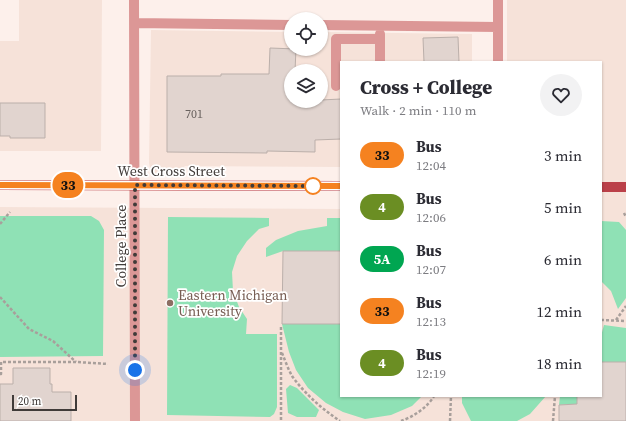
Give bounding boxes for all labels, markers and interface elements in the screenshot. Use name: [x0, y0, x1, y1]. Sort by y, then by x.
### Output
map controls: [284, 12, 328, 108]
button: locate: [284, 12, 328, 56]
button: layers: [284, 64, 328, 108]
text: Cross + College: [360, 74, 492, 100]
button: heart: [540, 74, 582, 116]
text: Walk · 2 min · 110 m: [360, 102, 476, 119]
house number: 701: [185, 106, 203, 122]
text: Bus: [416, 136, 442, 157]
text: 33: [374, 145, 390, 165]
text: 3 min: [544, 145, 582, 166]
text: 12:04: [416, 157, 446, 174]
street label: West Cross Street: [117, 161, 225, 181]
line badge: 33: [50, 172, 86, 198]
text: 33: [60, 175, 76, 195]
unlabelled marker: [304, 177, 322, 195]
text: Bus: [416, 188, 442, 209]
text: 4: [378, 197, 386, 217]
text: 5 min: [544, 197, 582, 218]
street label: College Place: [111, 205, 131, 287]
text: 12:06: [416, 209, 446, 226]
text: Bus: [416, 240, 442, 261]
text: 5A: [373, 249, 391, 269]
text: 6 min: [544, 249, 582, 270]
text: 12:07: [416, 261, 446, 278]
place label: Eastern Michigan University: [178, 285, 288, 321]
text: Bus: [416, 292, 442, 313]
marker: Eastern Michigan University: [165, 298, 175, 308]
text: 33: [374, 301, 390, 321]
text: 12 min: [536, 301, 582, 322]
text: 12:13: [416, 313, 446, 330]
text: Bus: [416, 344, 442, 365]
text: 4: [378, 353, 386, 373]
text: 18 min: [536, 353, 582, 374]
your location: [125, 360, 145, 380]
text: 12:19: [416, 365, 446, 382]
scale bar: [12, 393, 77, 412]
text: 20 m: [18, 394, 41, 409]

